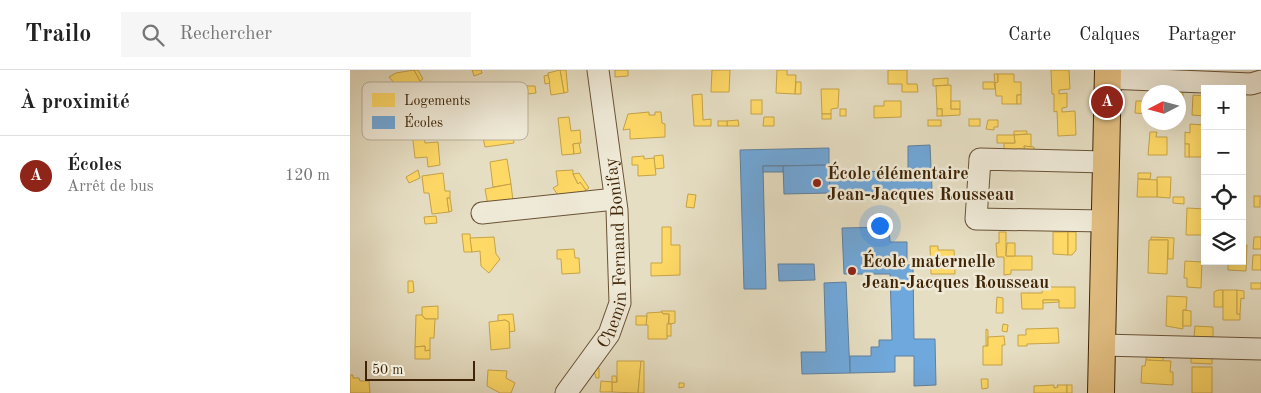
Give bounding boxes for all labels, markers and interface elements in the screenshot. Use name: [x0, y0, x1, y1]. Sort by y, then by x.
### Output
search box: [121, 12, 471, 57]
icon: search: [139, 21, 167, 49]
text: Trailo: [25, 23, 91, 47]
text: Rechercher: [179, 25, 272, 44]
text: Carte: [1008, 26, 1051, 44]
text: Calques: [1079, 26, 1140, 44]
text: Partager: [1168, 26, 1236, 44]
legend: [362, 82, 528, 140]
pin: A: [1091, 83, 1123, 121]
north arrow: [1141, 85, 1186, 130]
map controls: [1201, 85, 1246, 265]
button: +: [1201, 85, 1246, 130]
text: À proximité: [20, 92, 130, 113]
text: Logements: [404, 94, 470, 108]
text: Écoles: [404, 113, 443, 130]
button: −: [1201, 130, 1246, 175]
text: Écoles: [67, 156, 122, 175]
street label: Chemin Fernand Bonifay: [594, 156, 630, 352]
place label: École élémentaire Jean-Jacques Rousseau: [827, 161, 1014, 204]
text: A: [30, 168, 42, 184]
text: 120 m: [285, 168, 330, 184]
button: locate: [1201, 175, 1246, 220]
marker: École élémentaire Jean-Jacques Rousseau: [811, 177, 823, 189]
text: Arrêt de bus: [67, 179, 154, 195]
your location: [867, 213, 893, 239]
button: layers: [1201, 220, 1246, 265]
place label: École maternelle Jean-Jacques Rousseau: [862, 249, 1049, 292]
marker: École maternelle Jean-Jacques Rousseau: [846, 265, 858, 277]
scale bar: [365, 358, 475, 381]
text: 50 m: [372, 363, 403, 377]

